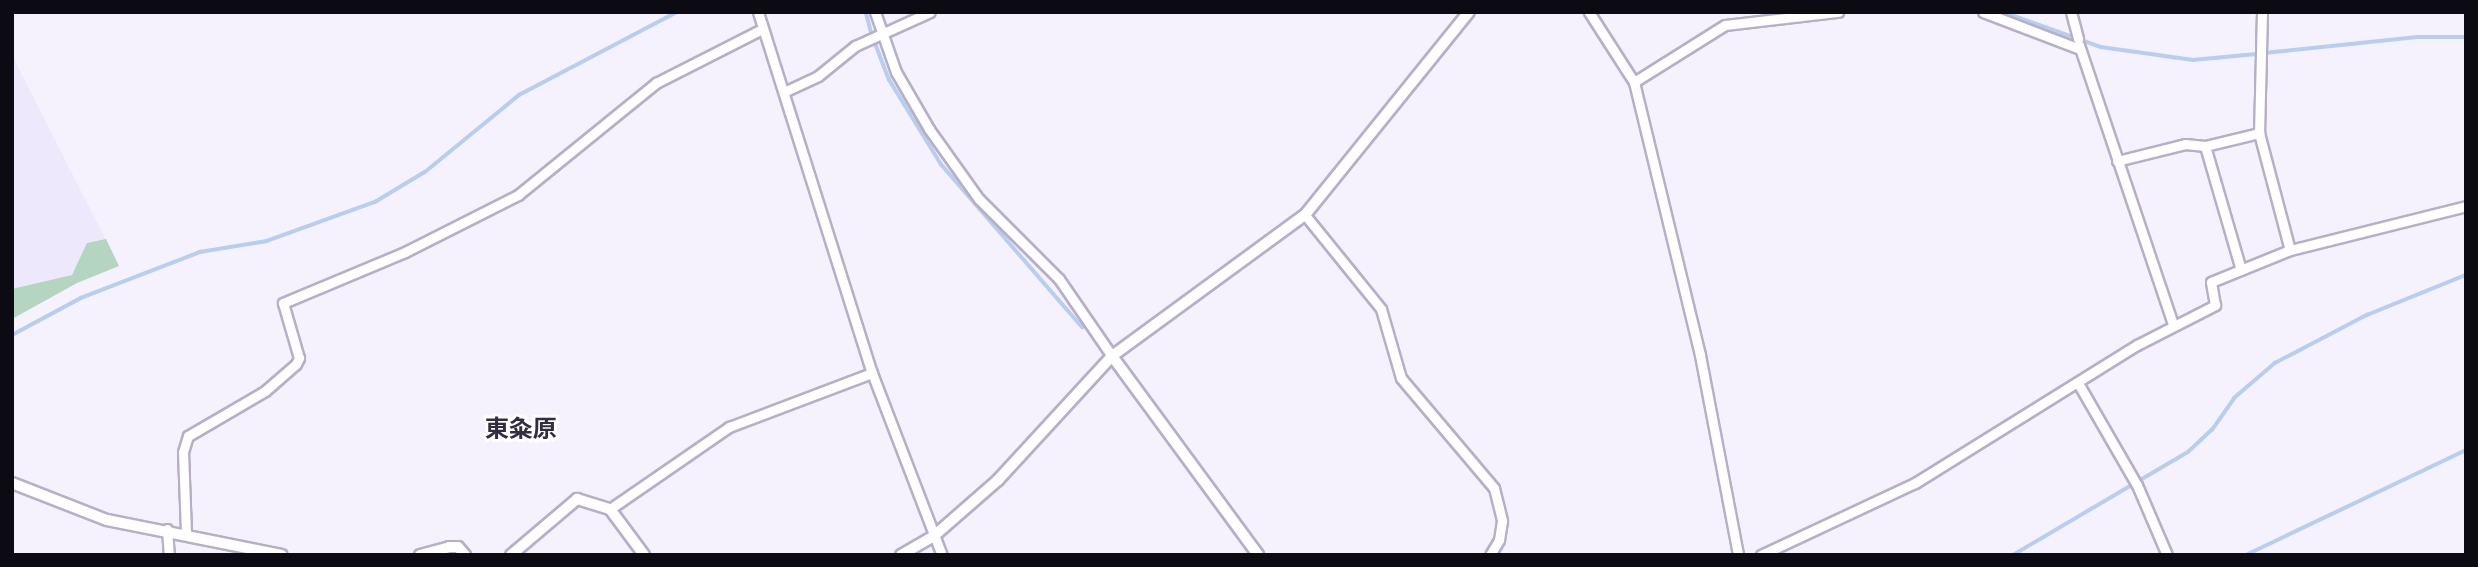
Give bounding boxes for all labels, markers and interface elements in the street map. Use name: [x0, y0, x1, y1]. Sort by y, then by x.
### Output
district label: 東粂原: [485, 414, 557, 442]

